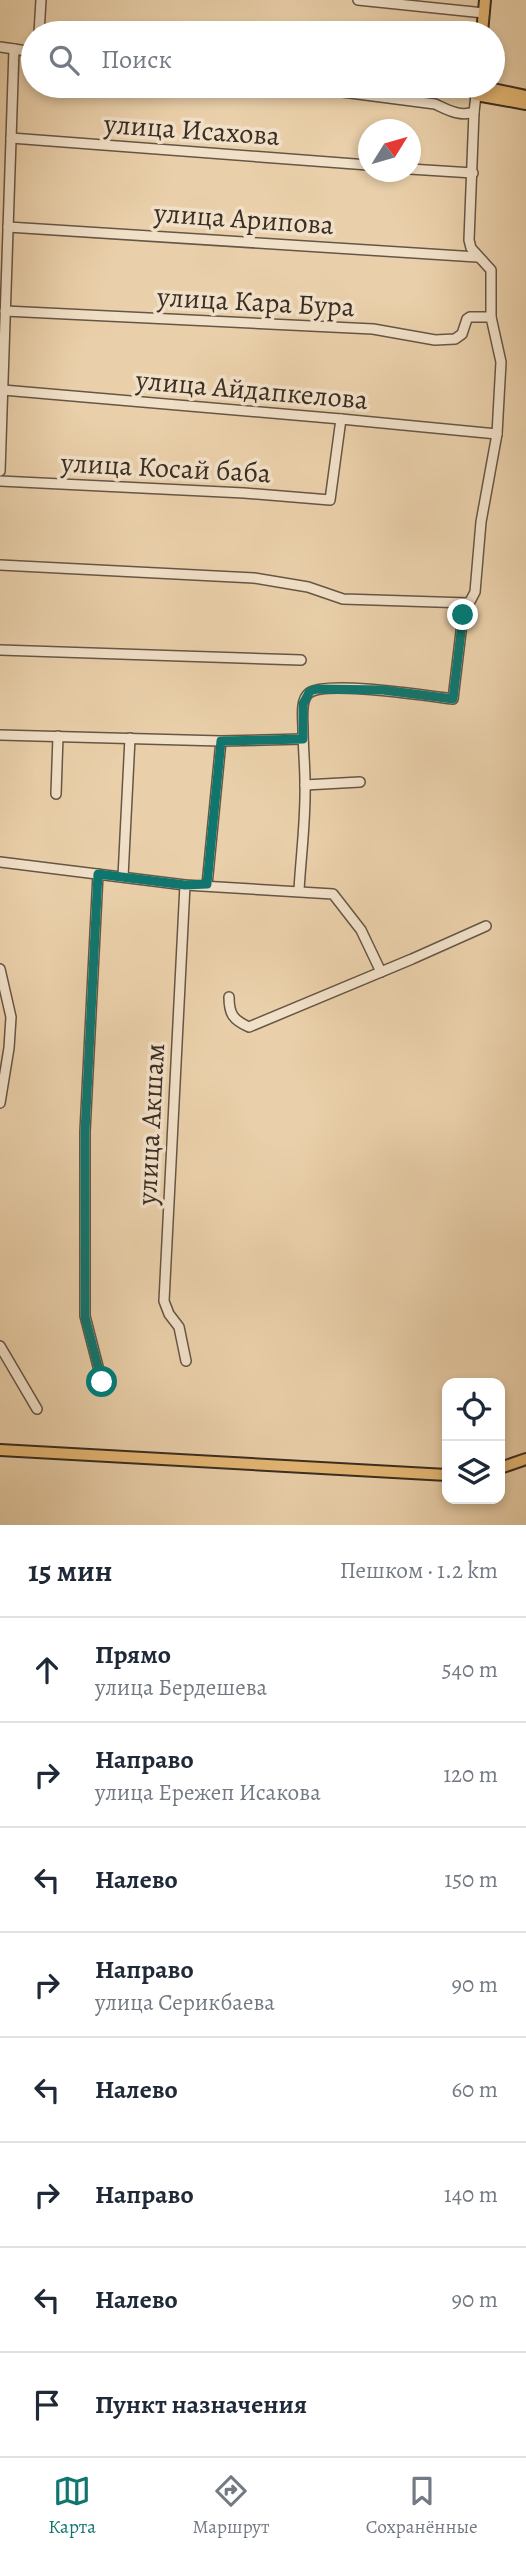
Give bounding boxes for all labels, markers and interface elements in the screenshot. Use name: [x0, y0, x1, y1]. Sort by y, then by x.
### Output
search box: [21, 21, 505, 98]
icon: search: [45, 41, 83, 79]
text: Поиск: [101, 42, 172, 77]
street label: улица Исахова: [102, 105, 281, 155]
north arrow: [358, 119, 421, 182]
street label: улица Арипова: [152, 194, 335, 244]
street label: улица Кара Бура: [155, 278, 356, 326]
street label: улица Айдапкелова: [133, 361, 370, 419]
street label: улица Косай баба: [59, 443, 272, 492]
route end: [447, 599, 478, 630]
street label: улица Акшам: [128, 1042, 174, 1207]
route start: [86, 1366, 117, 1397]
map controls: [442, 1378, 505, 1504]
button: locate: [442, 1378, 505, 1441]
button: layers: [442, 1441, 505, 1504]
text: 15 мин: [28, 1551, 113, 1591]
text: Пешком · 1.2 km: [340, 1555, 498, 1586]
text: Прямо: [95, 1637, 171, 1672]
icon: ahead: [28, 1651, 66, 1689]
text: 540 m: [442, 1654, 498, 1685]
text: улица Бердешева: [95, 1672, 267, 1703]
text: Направо: [95, 1742, 194, 1777]
icon: right: [28, 1756, 66, 1794]
text: 120 m: [443, 1759, 498, 1790]
text: улица Ережеп Исакова: [95, 1777, 321, 1808]
icon: left: [28, 1861, 66, 1899]
text: Налево: [95, 1862, 178, 1897]
text: 150 m: [444, 1864, 498, 1895]
text: Направо: [95, 1952, 194, 1987]
icon: right: [28, 1966, 66, 2004]
text: 90 m: [452, 1969, 498, 2000]
text: улица Серикбаева: [95, 1987, 275, 2018]
icon: left: [28, 2071, 66, 2109]
text: Налево: [95, 2072, 178, 2107]
text: 60 m: [451, 2074, 498, 2105]
icon: right: [28, 2176, 66, 2214]
text: Направо: [95, 2177, 194, 2212]
text: 140 m: [444, 2179, 498, 2210]
icon: left: [28, 2281, 66, 2319]
text: Налево: [95, 2282, 178, 2317]
text: 90 m: [452, 2284, 498, 2315]
icon: arrive: [28, 2386, 66, 2424]
text: Пункт назначения: [95, 2387, 307, 2422]
tab: Карта: [48, 2472, 96, 2540]
tab: Маршрут: [192, 2472, 269, 2540]
tab: Сохранённые: [366, 2472, 478, 2540]

